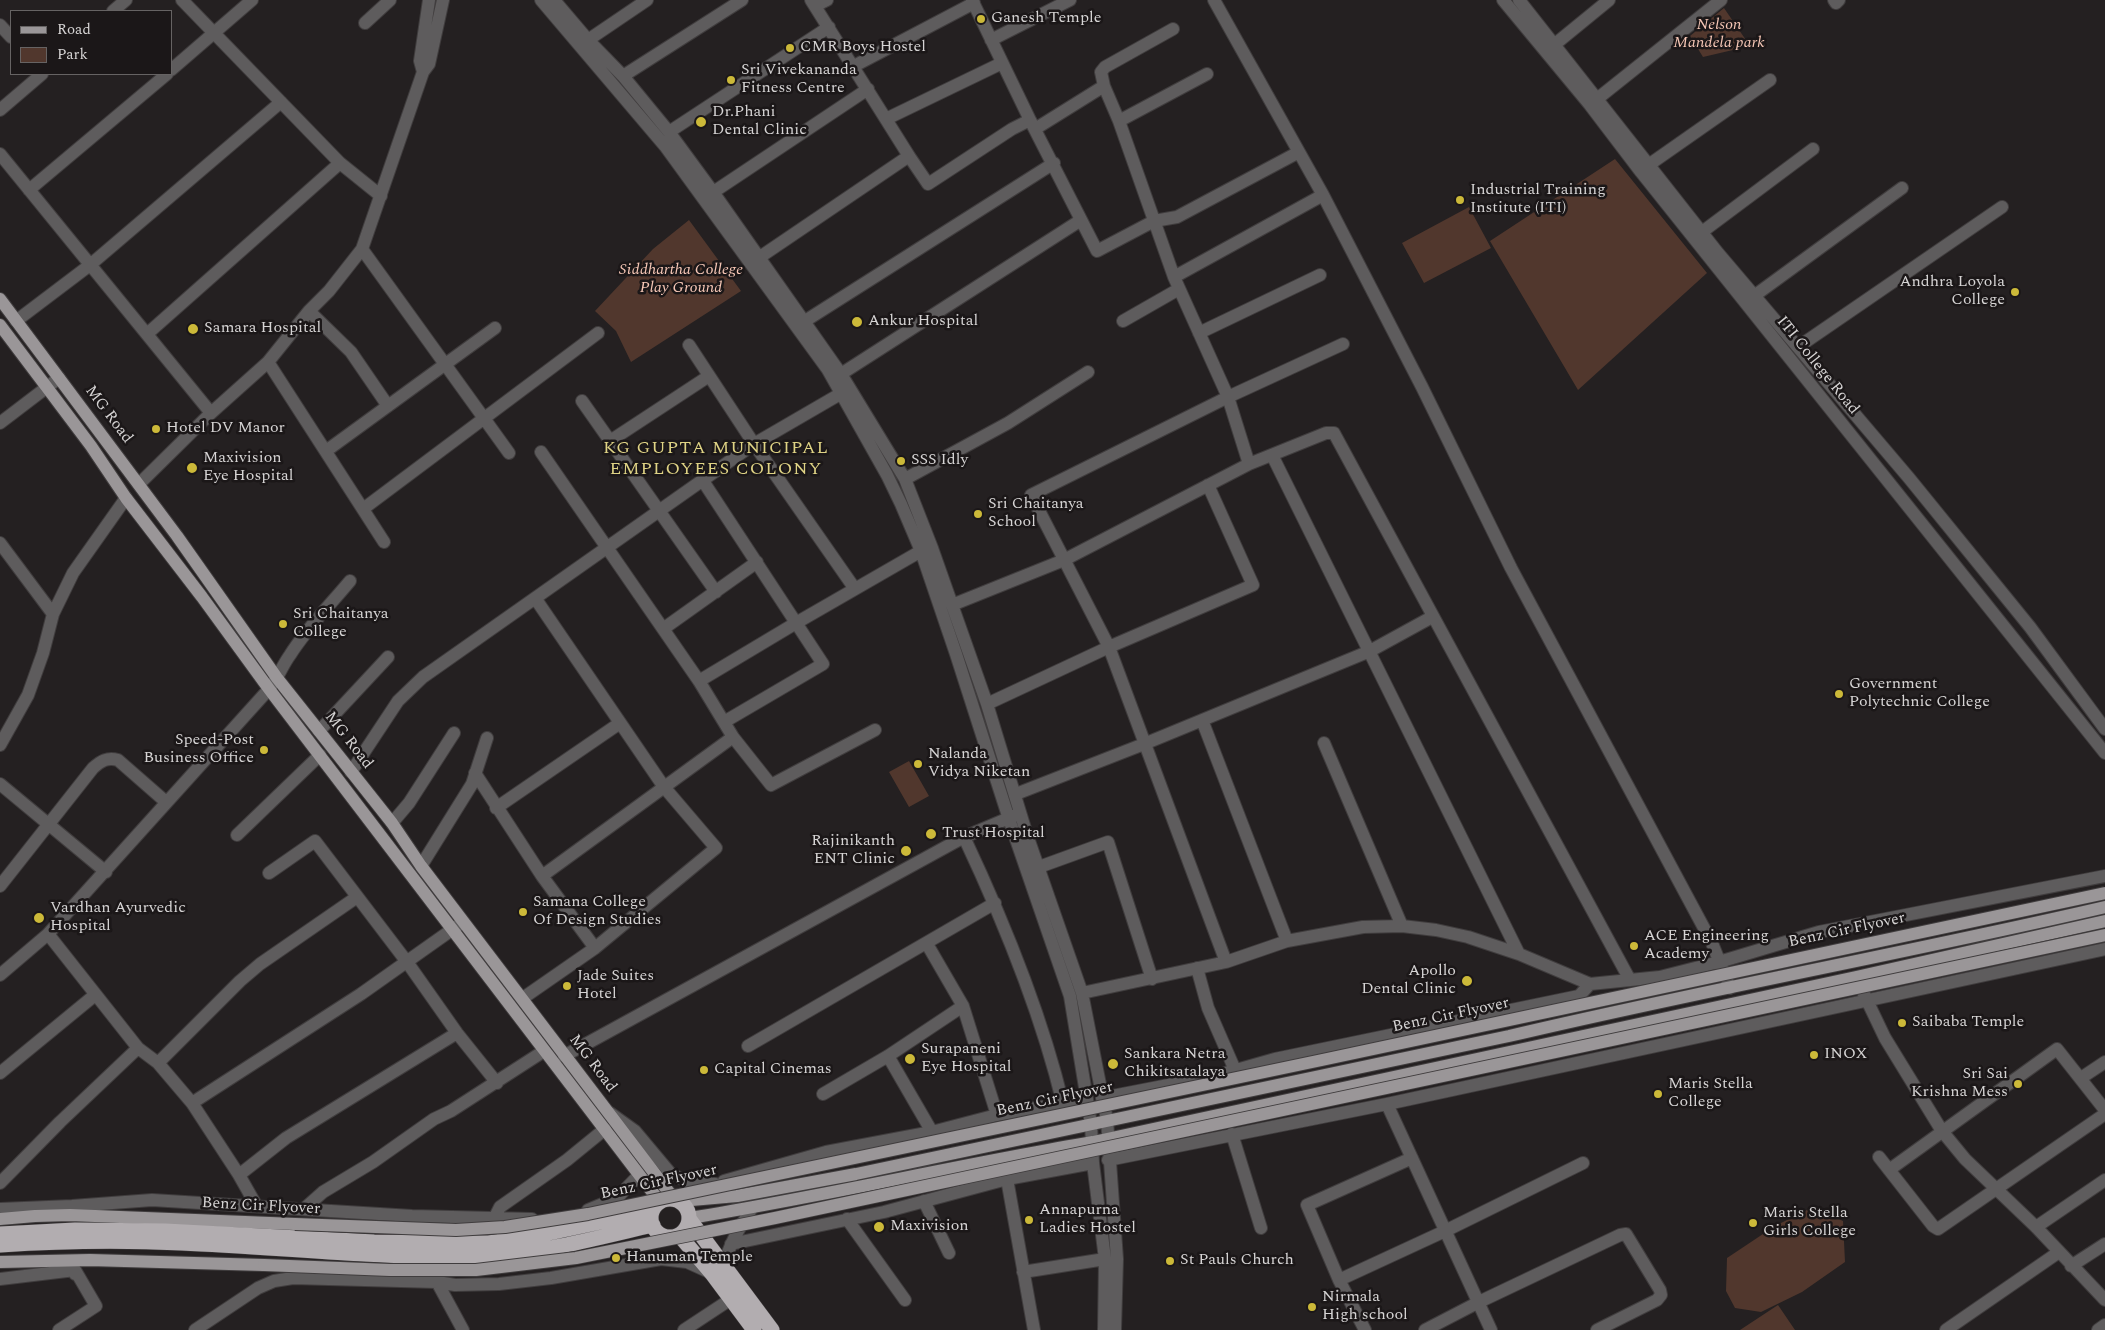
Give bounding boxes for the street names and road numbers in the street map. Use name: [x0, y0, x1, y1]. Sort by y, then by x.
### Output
street label: ITI College Road: [1771, 313, 1863, 419]
street label: MG Road: [80, 382, 136, 448]
street label: MG Road: [320, 708, 376, 774]
street label: Benz Cir Flyover: [1787, 909, 1907, 953]
street label: Benz Cir Flyover: [1391, 994, 1511, 1038]
street label: MG Road: [564, 1031, 620, 1097]
street label: Benz Cir Flyover: [995, 1078, 1115, 1122]
street label: Benz Cir Flyover: [599, 1161, 719, 1205]
street label: Benz Cir Flyover: [201, 1194, 321, 1220]

